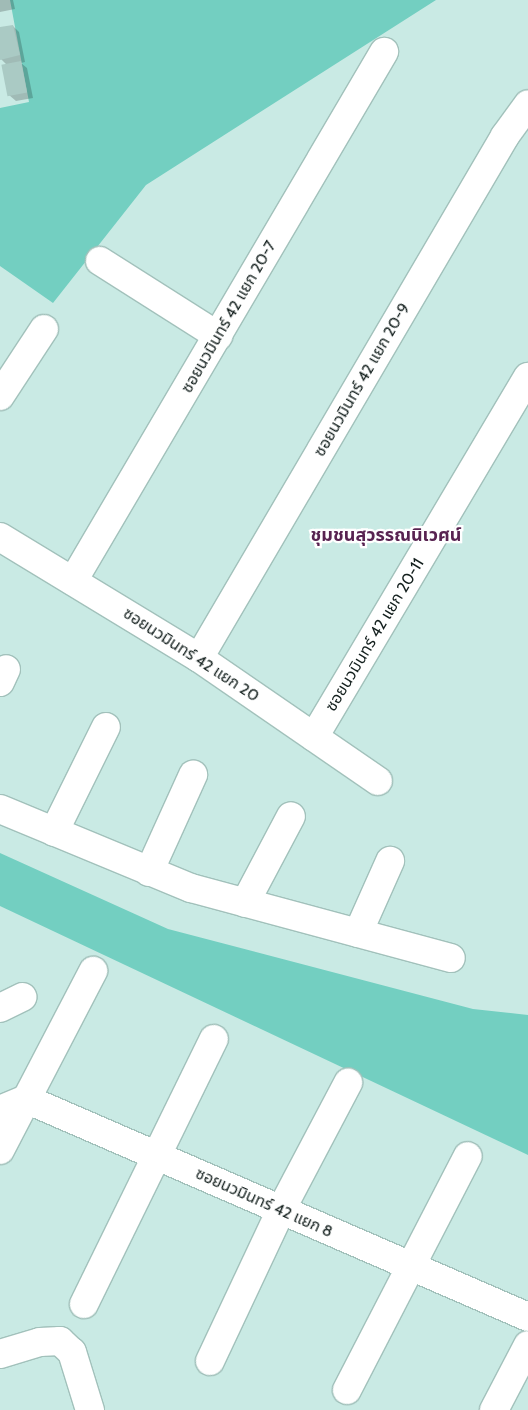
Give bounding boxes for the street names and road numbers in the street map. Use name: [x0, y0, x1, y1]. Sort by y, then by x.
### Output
street label: ซอยนวมินทร์ 42 แยก 20-7: [178, 237, 280, 397]
street label: ซอยนวมินทร์ 42 แยก 20-9: [310, 300, 414, 460]
street label: ซอยนวมินทร์ 42 แยก 20-11: [322, 555, 428, 715]
street label: ซอยนวมินทร์ 42 แยก 20: [119, 604, 263, 706]
street label: ซอยนวมินทร์ 42 แยก 8: [192, 1164, 336, 1242]

